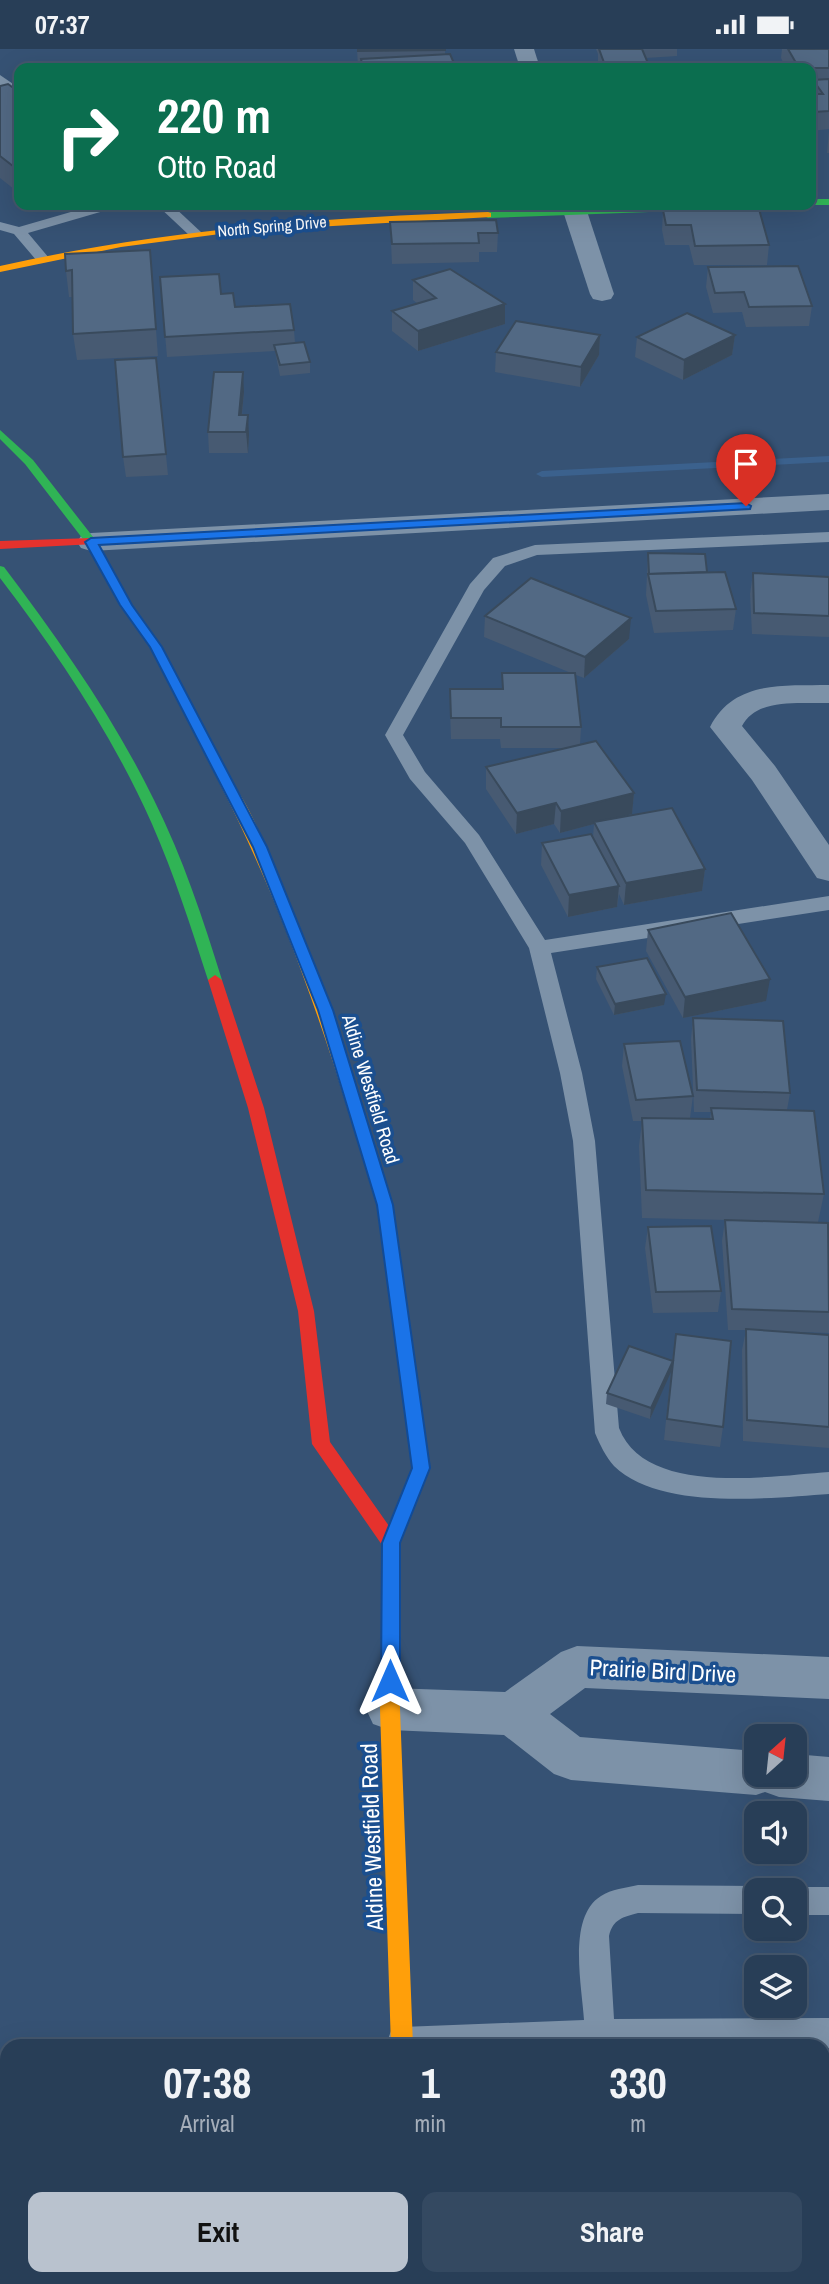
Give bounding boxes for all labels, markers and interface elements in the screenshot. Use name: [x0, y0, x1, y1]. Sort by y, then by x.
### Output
text: 07:37: [35, 7, 90, 42]
text: 220 m: [157, 82, 271, 148]
icon: right: [42, 91, 133, 182]
text: Otto Road: [157, 145, 277, 188]
street label: North Spring Drive: [217, 210, 327, 242]
pin: [716, 434, 776, 506]
icon: arrive: [727, 445, 765, 483]
street label: Aldine Westfield Road: [336, 1010, 406, 1167]
position arrow: [353, 1644, 427, 1718]
street label: Prairie Bird Drive: [589, 1651, 737, 1690]
north arrow: [744, 1724, 807, 1787]
map controls: [744, 1724, 807, 2018]
street label: Aldine Westfield Road: [353, 1743, 390, 1932]
button: sound: [744, 1801, 807, 1864]
button: search: [744, 1878, 807, 1941]
button: layers: [744, 1955, 807, 2018]
text: 07:38: [163, 2055, 251, 2111]
text: 1: [421, 2055, 440, 2111]
text: 330: [609, 2055, 667, 2111]
text: Arrival: [180, 2108, 235, 2139]
text: min: [415, 2108, 446, 2139]
text: m: [630, 2108, 646, 2139]
button: Exit: [28, 2192, 408, 2272]
button: Share: [422, 2192, 802, 2272]

